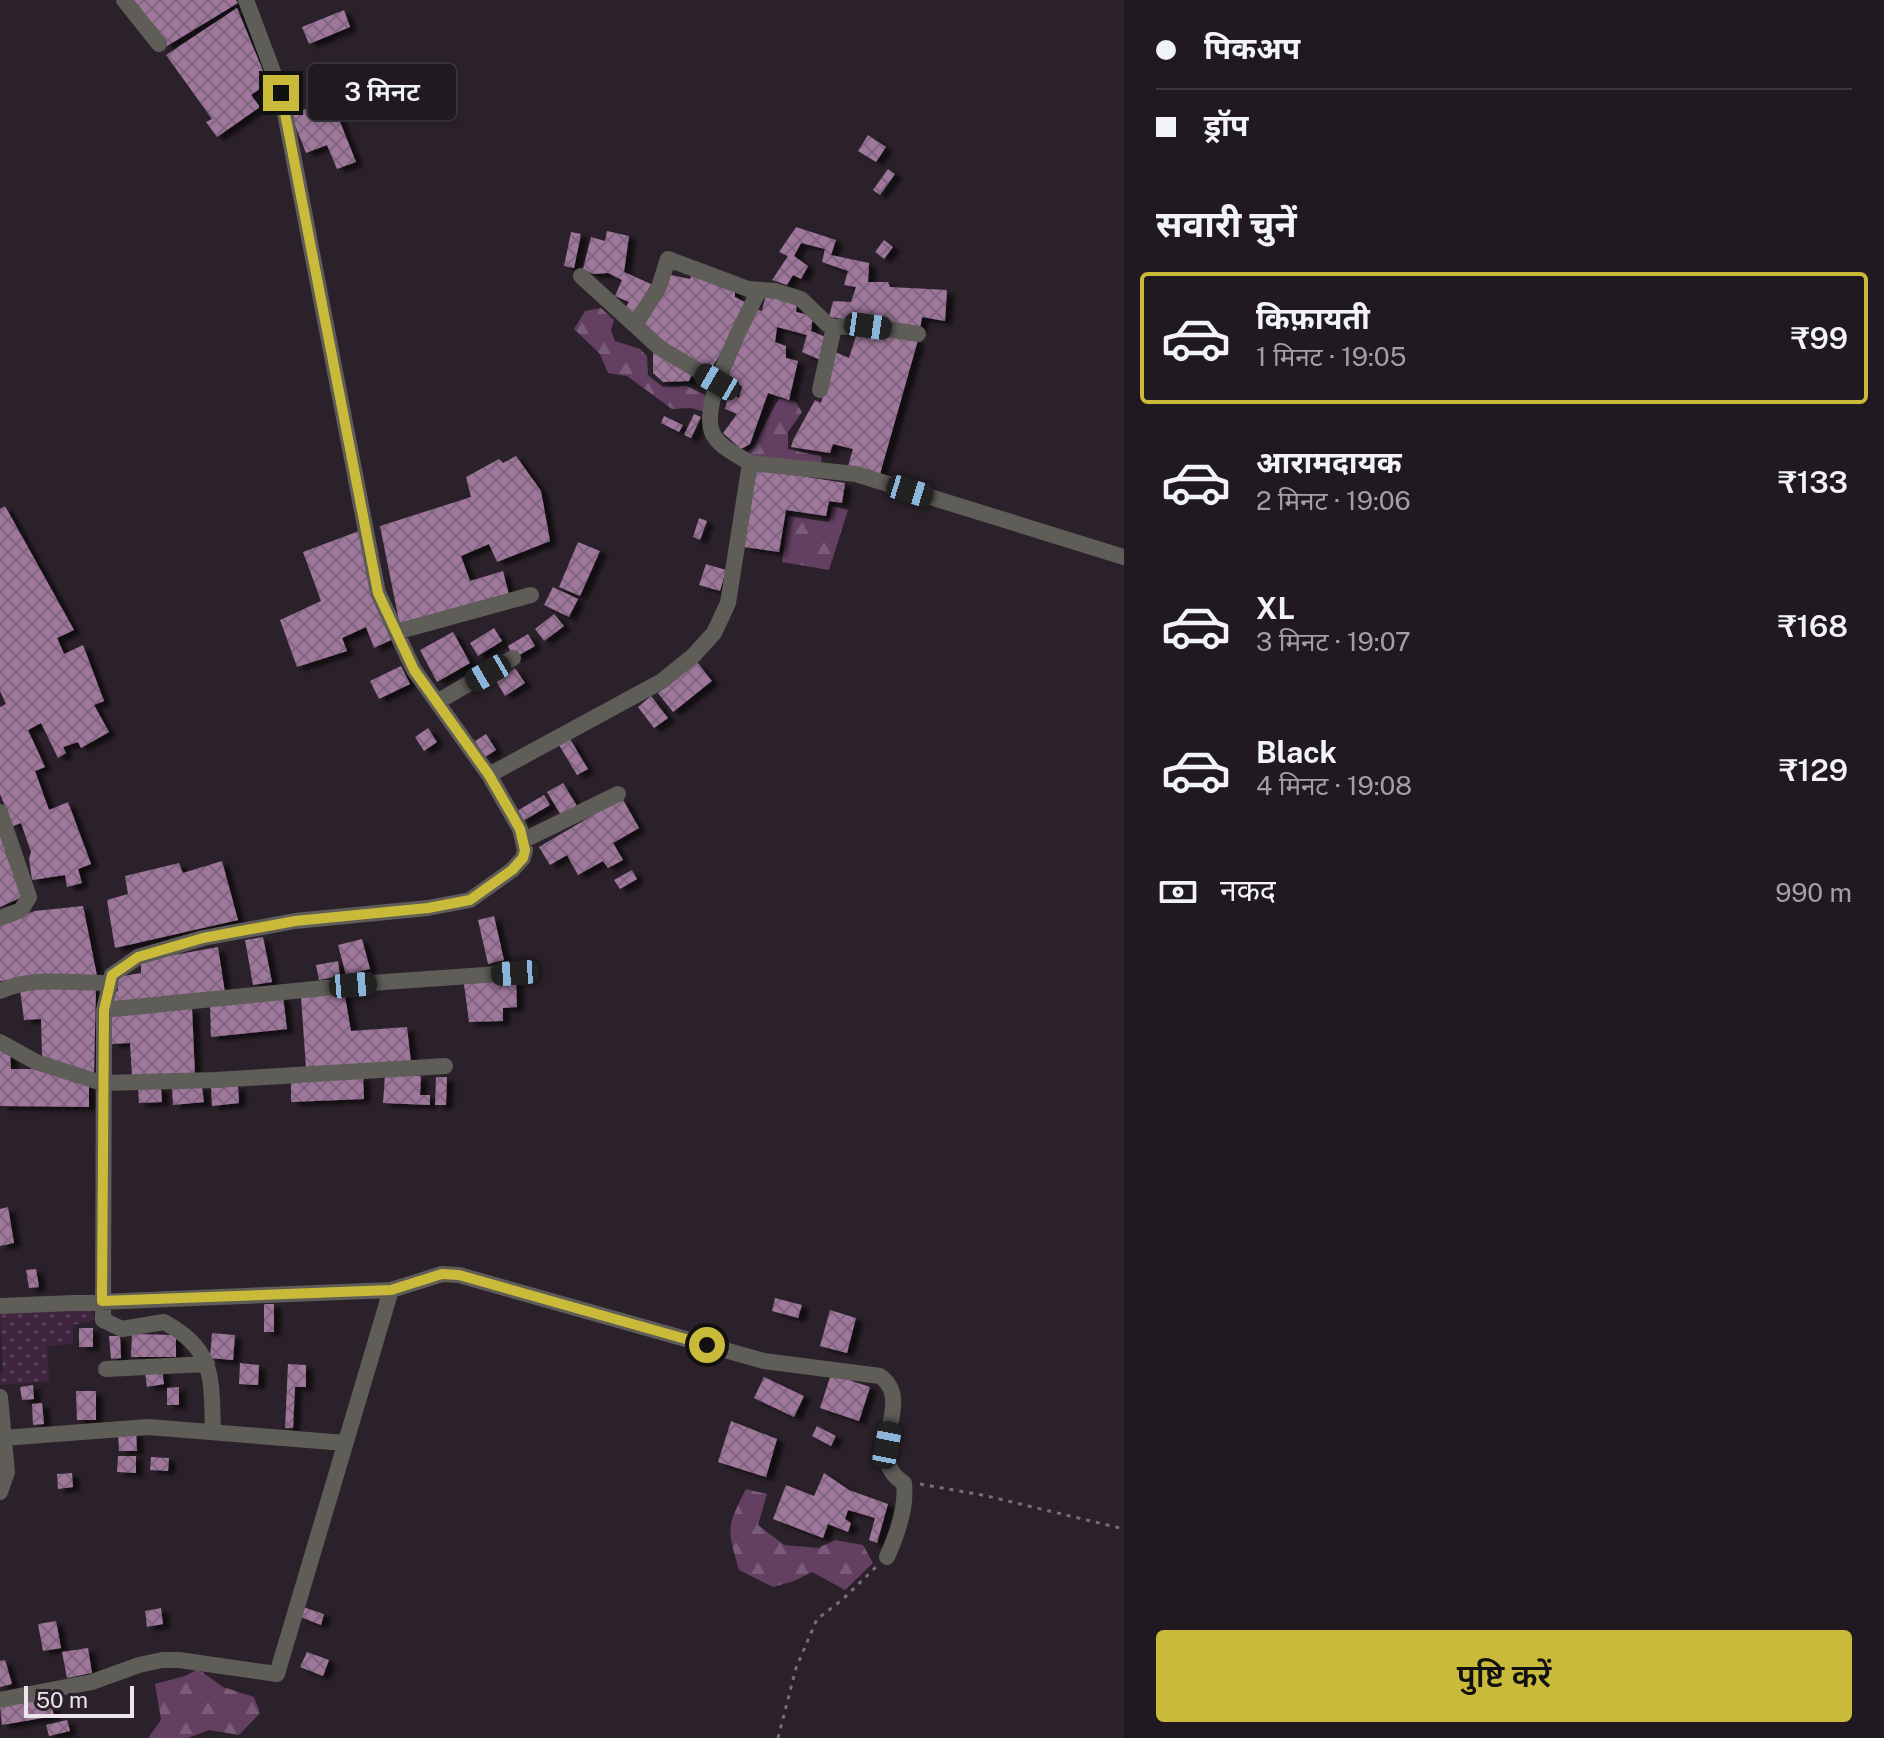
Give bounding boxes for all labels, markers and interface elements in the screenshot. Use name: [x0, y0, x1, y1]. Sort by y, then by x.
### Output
text: पिकअप: [1204, 30, 1300, 66]
callout: 3 मिनट: [309, 65, 457, 121]
route end: [263, 75, 299, 111]
text: 3 मिनट: [344, 76, 420, 107]
text: ड्रॉप: [1204, 107, 1248, 143]
text: सवारी चुनें: [1156, 203, 1297, 245]
text: किफ़ायती: [1256, 300, 1370, 336]
icon: car: [1160, 302, 1232, 374]
car: [843, 311, 893, 341]
text: ₹99: [1791, 320, 1848, 356]
text: 1 मिनट · 19:05: [1256, 341, 1406, 372]
car: [690, 360, 744, 404]
text: आरामदायक: [1256, 444, 1402, 480]
icon: car: [1160, 446, 1232, 518]
text: ₹133: [1778, 464, 1848, 500]
car: [884, 473, 936, 509]
text: 2 मिनट · 19:06: [1256, 485, 1411, 516]
icon: car: [1160, 590, 1232, 662]
text: XL: [1256, 590, 1295, 626]
text: ₹168: [1778, 608, 1848, 644]
text: 3 मिनट · 19:07: [1256, 626, 1411, 657]
car: [461, 651, 515, 695]
icon: car: [1160, 734, 1232, 806]
text: Black: [1256, 734, 1337, 770]
text: ₹129: [1779, 752, 1848, 788]
text: 4 मिनट · 19:08: [1256, 770, 1412, 801]
icon: cash: [1156, 870, 1200, 914]
text: नकद: [1220, 872, 1276, 908]
text: 990 m: [1775, 877, 1852, 908]
car: [490, 959, 540, 987]
car: [328, 971, 378, 999]
route start: [689, 1327, 725, 1363]
car: [871, 1419, 903, 1471]
button: पुष्टि करें: [1156, 1630, 1852, 1722]
scale bar: [24, 1682, 134, 1718]
text: 50 m: [36, 1687, 88, 1713]

